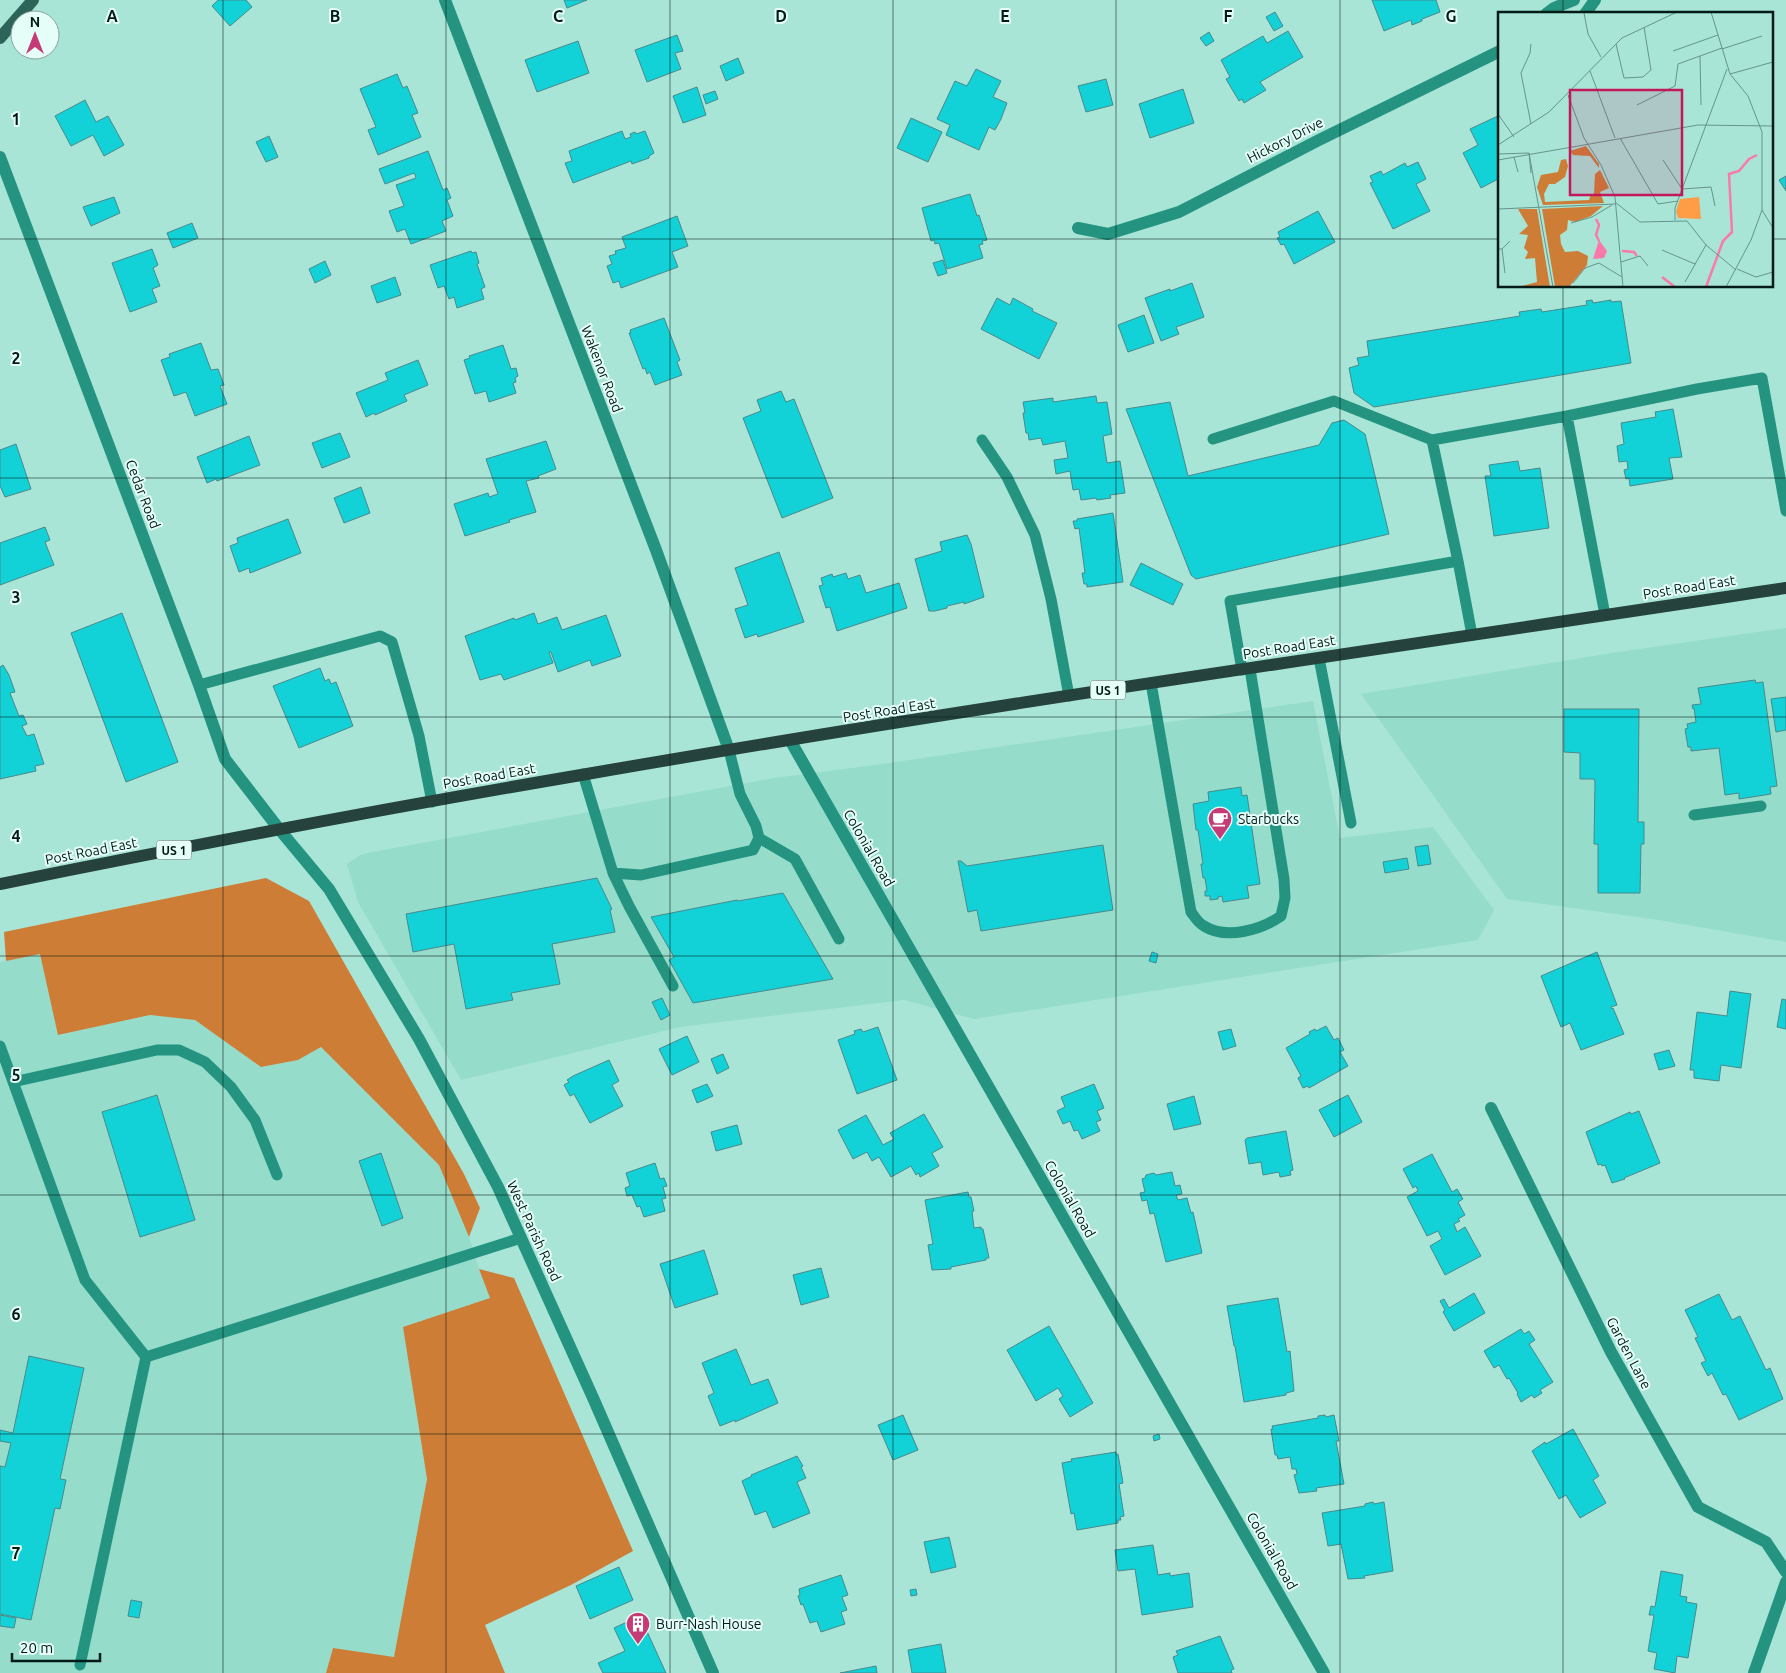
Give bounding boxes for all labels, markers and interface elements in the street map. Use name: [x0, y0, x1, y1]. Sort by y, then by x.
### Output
text: A: [106, 7, 118, 25]
text: B: [330, 7, 340, 25]
text: C: [553, 7, 563, 25]
text: D: [775, 7, 787, 25]
text: E: [1000, 7, 1010, 25]
text: F: [1224, 7, 1233, 25]
text: G: [1445, 7, 1457, 25]
north arrow: [10, 10, 60, 60]
inset map: [1498, 12, 1774, 288]
text: N: [30, 14, 40, 30]
text: 1: [11, 110, 21, 128]
street label: Hickory Drive: [1244, 114, 1326, 166]
street label: Wakenor Road: [578, 323, 626, 415]
text: 2: [11, 349, 21, 367]
street label: Cedar Road: [123, 457, 163, 531]
street label: Post Road East: [1642, 572, 1737, 602]
text: 3: [11, 588, 21, 606]
street label: Post Road East: [1242, 632, 1337, 662]
road number: US 1: [1090, 680, 1126, 700]
street label: Post Road East: [842, 695, 937, 725]
street label: Post Road East: [442, 760, 537, 792]
cafe icon: Starbucks: [1207, 806, 1233, 840]
street label: Colonial Road: [840, 807, 898, 889]
place label: Starbucks: [1238, 811, 1299, 827]
text: 4: [11, 827, 21, 845]
street label: Post Road East: [44, 834, 139, 868]
road number: US 1: [156, 840, 192, 860]
text: 5: [11, 1066, 21, 1084]
street label: Colonial Road: [1041, 1158, 1099, 1240]
street label: West Parish Road: [504, 1178, 564, 1284]
text: 6: [11, 1305, 21, 1323]
street label: Garden Lane: [1603, 1314, 1655, 1392]
street label: Colonial Road: [1243, 1510, 1301, 1592]
text: 7: [11, 1544, 21, 1562]
building icon: Burr-Nash House: [625, 1611, 651, 1645]
place label: Burr-Nash House: [656, 1616, 762, 1632]
scale bar: [12, 1630, 100, 1662]
text: 20 m: [20, 1639, 53, 1656]

